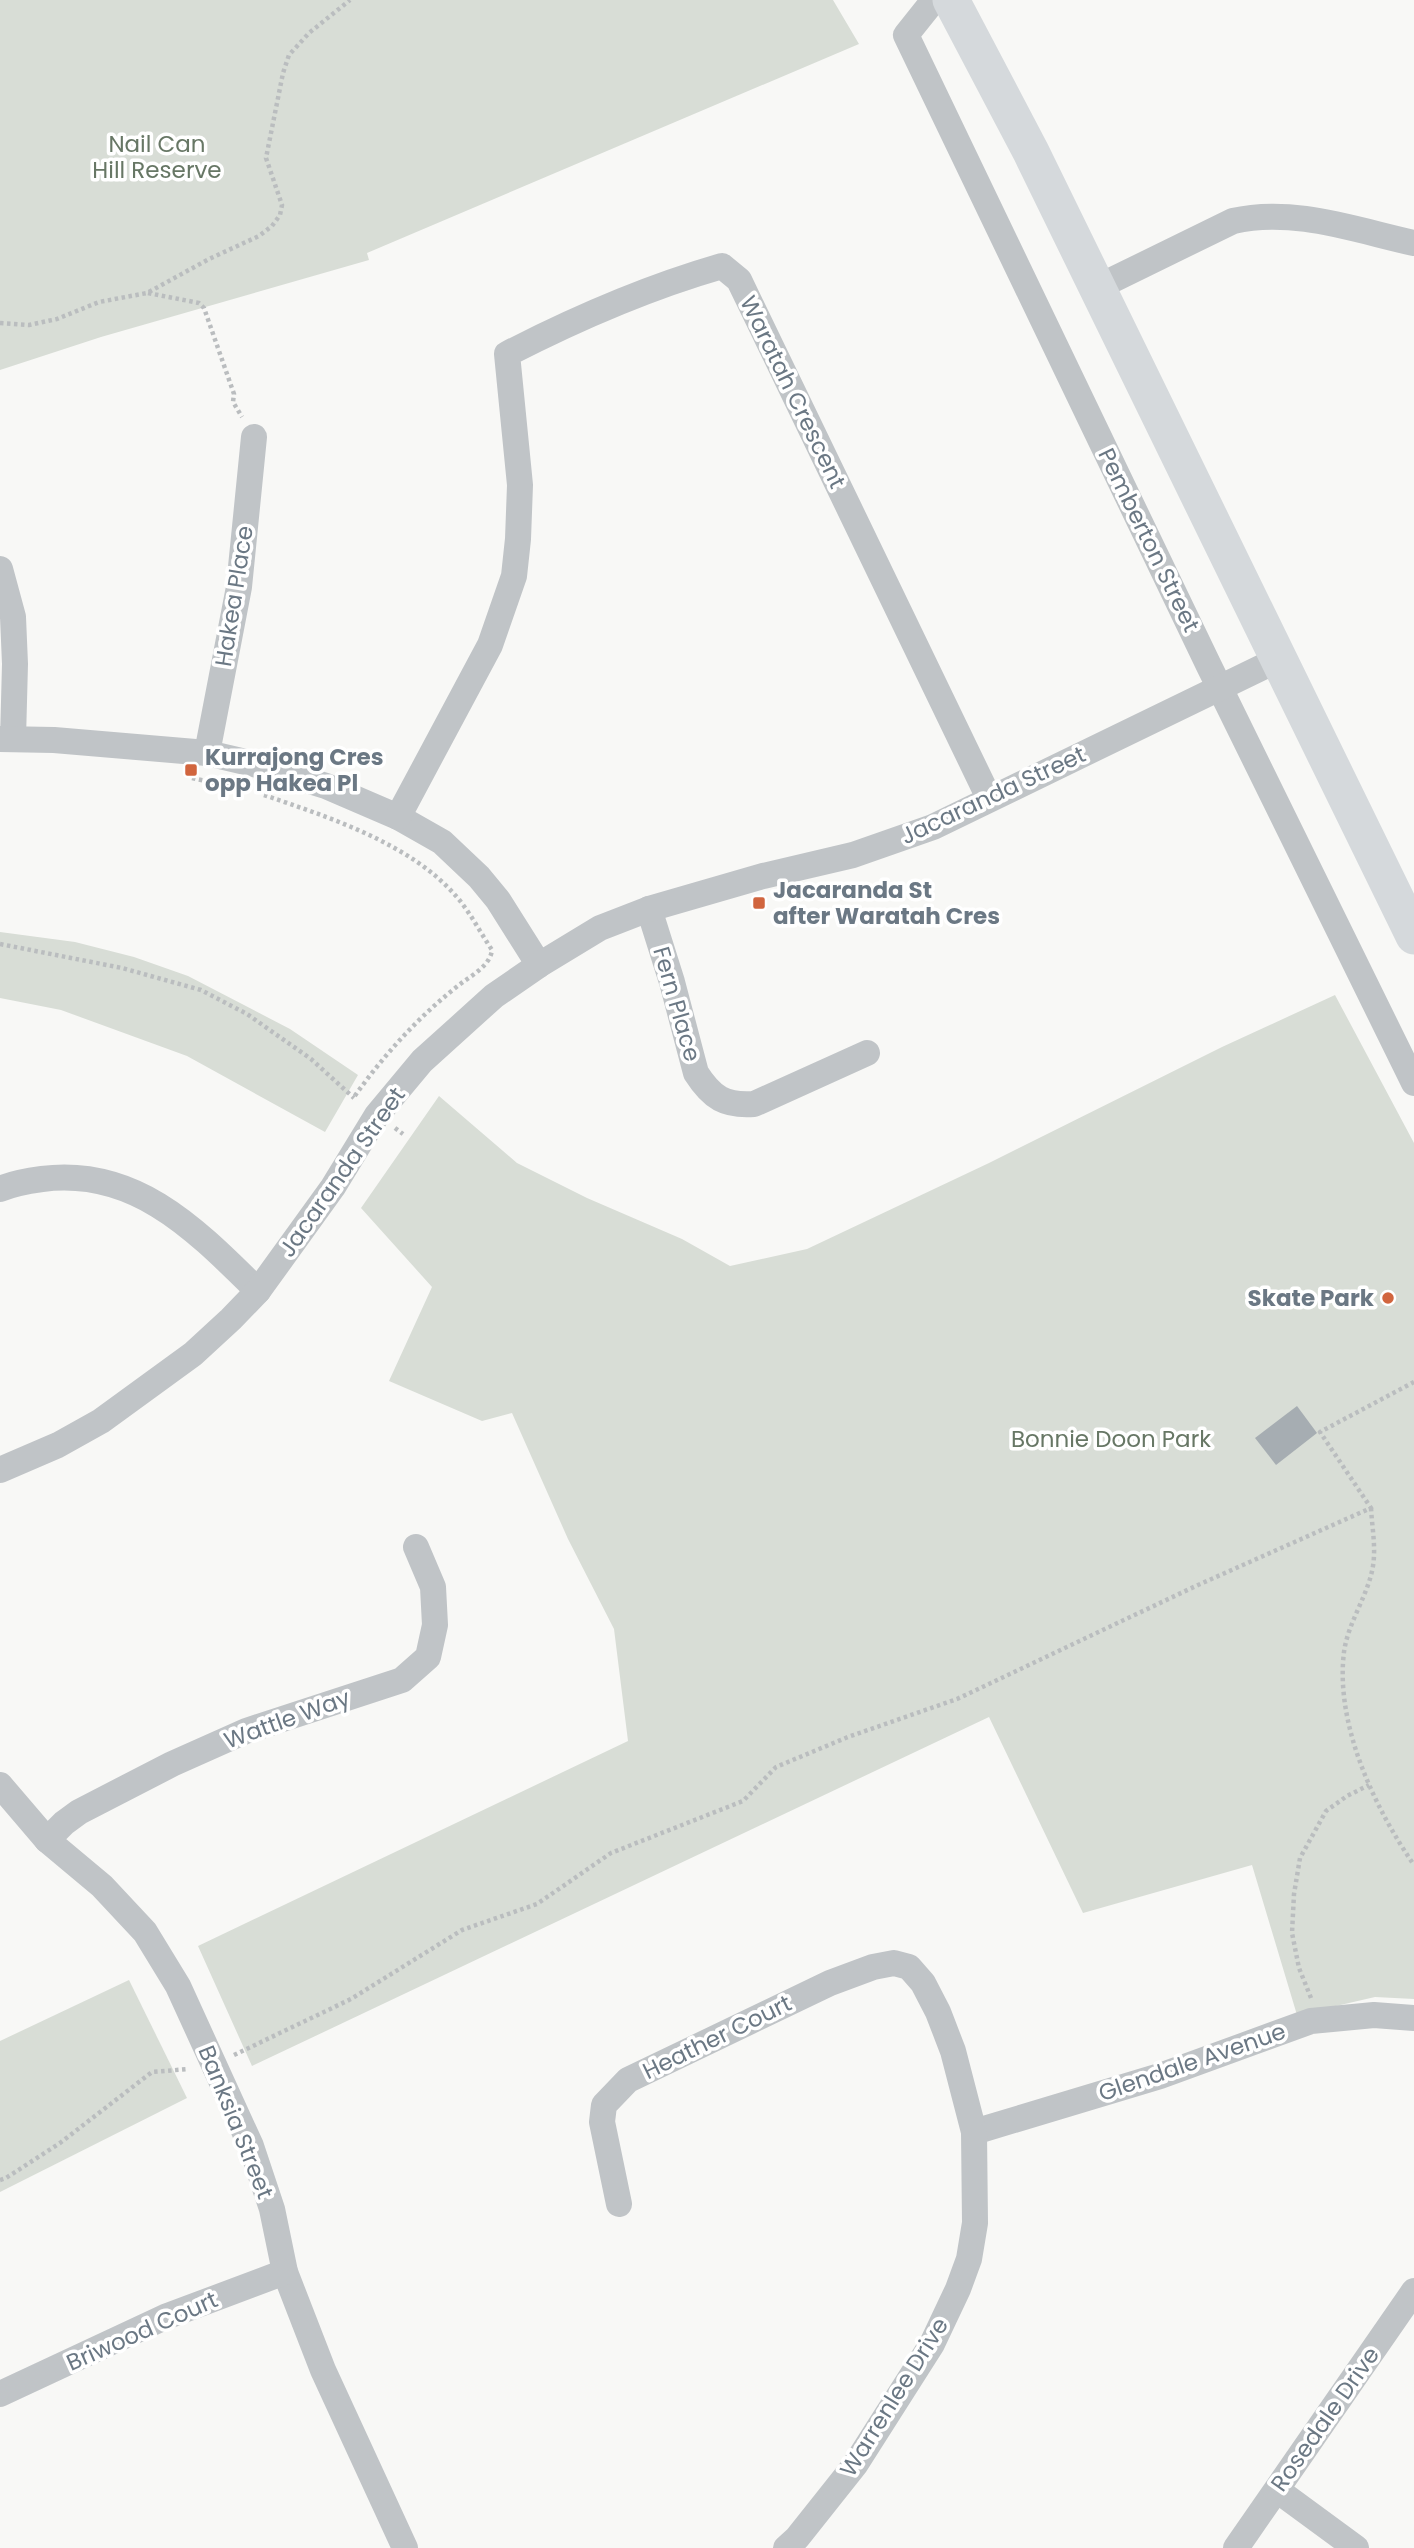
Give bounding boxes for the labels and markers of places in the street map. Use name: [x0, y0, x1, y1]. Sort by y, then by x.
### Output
place label: Kurrajong Cres opp Hakea Pl: [205, 741, 384, 799]
marker: Kurrajong Cres opp Hakea Pl: [183, 762, 199, 778]
place label: Jacaranda St after Waratah Cres: [773, 874, 1000, 932]
marker: Jacaranda St after Waratah Cres: [751, 895, 767, 911]
place label: Skate Park: [1248, 1282, 1375, 1314]
marker: Skate Park: [1380, 1290, 1396, 1306]

